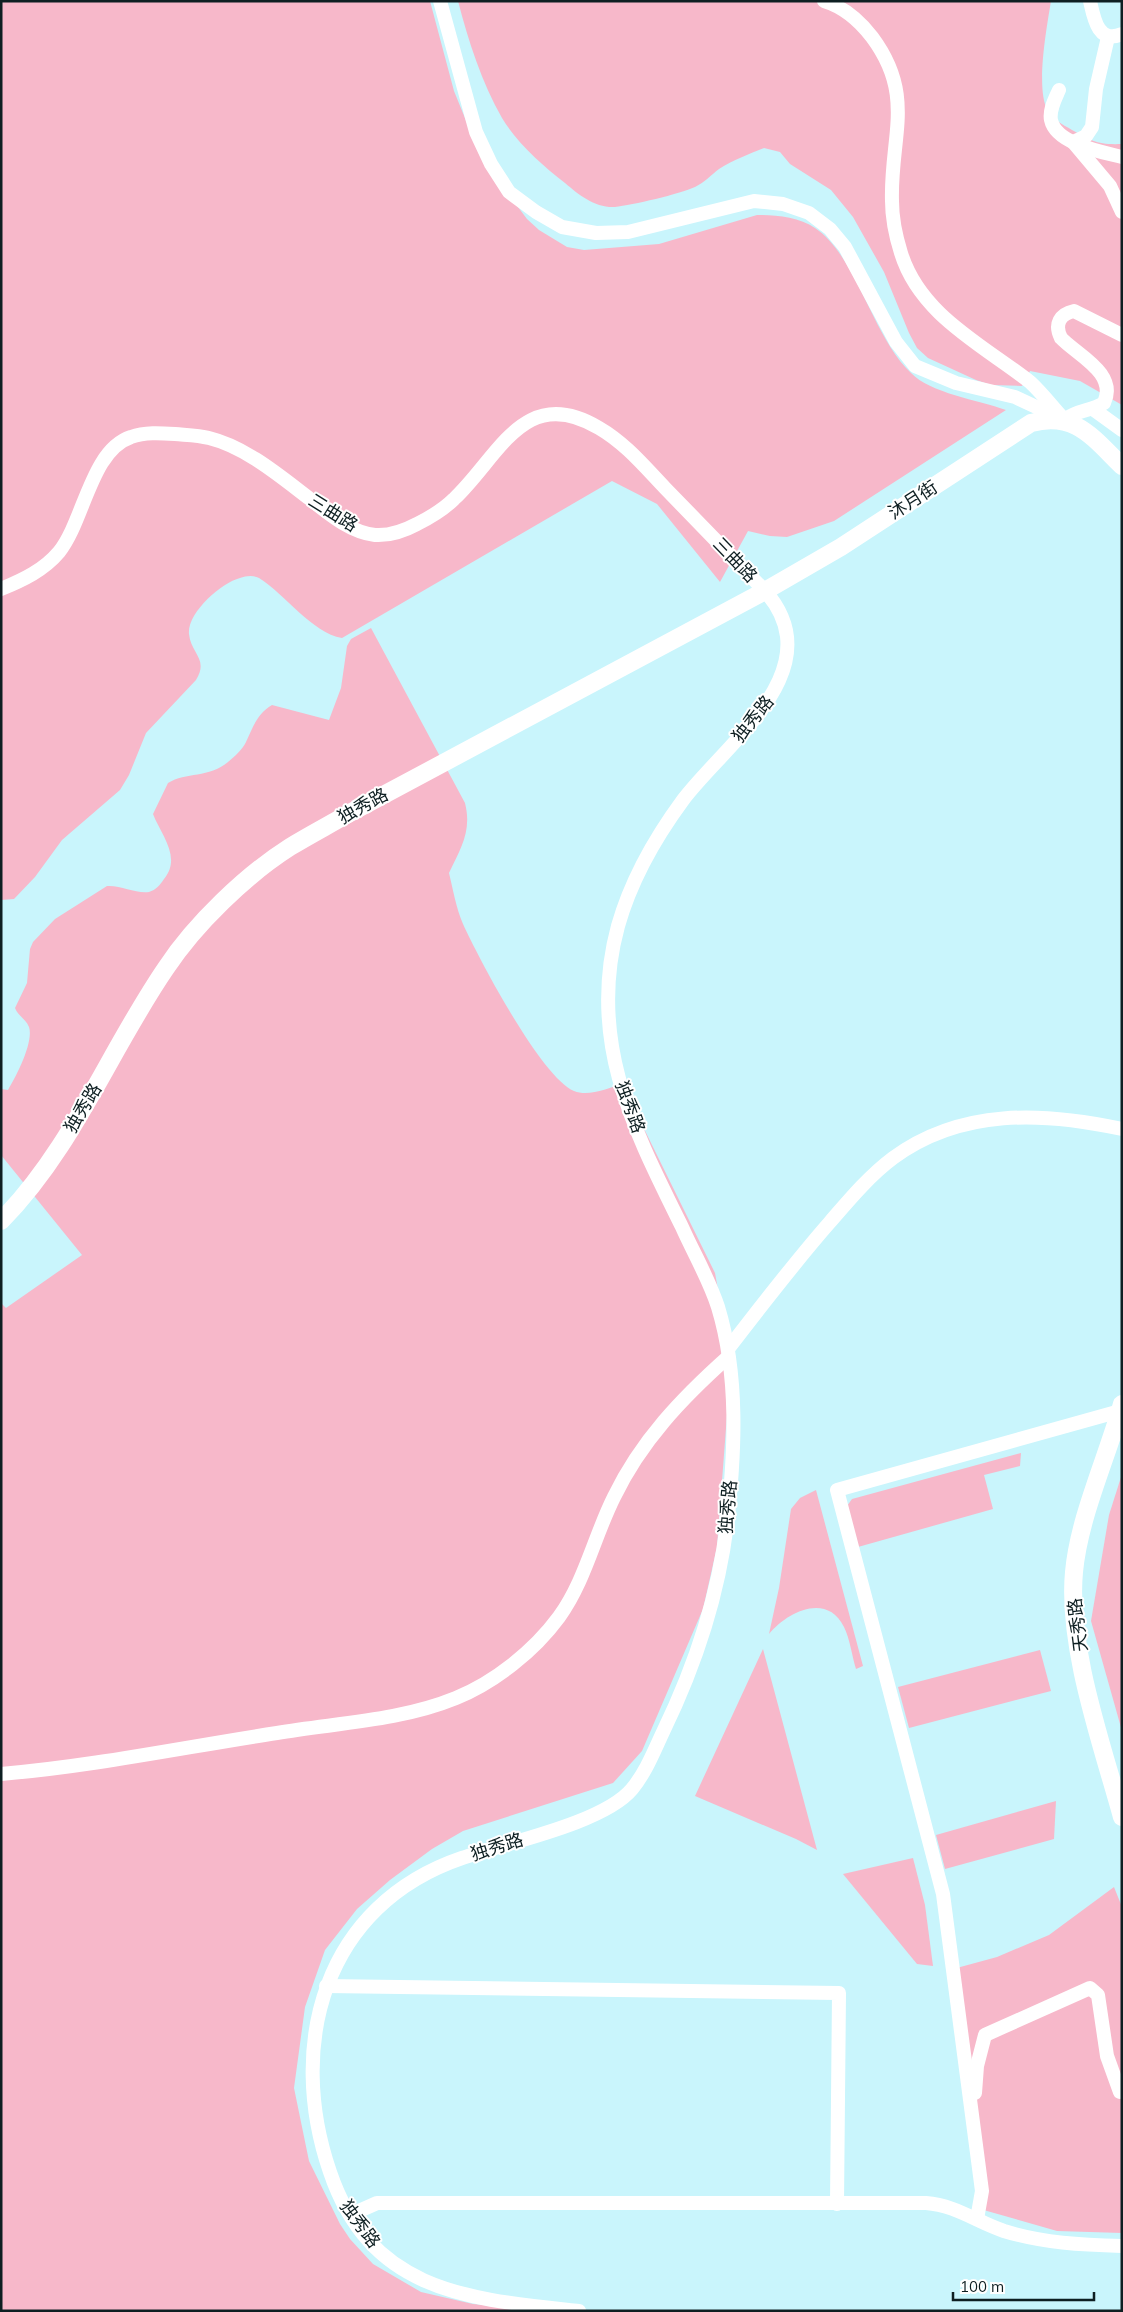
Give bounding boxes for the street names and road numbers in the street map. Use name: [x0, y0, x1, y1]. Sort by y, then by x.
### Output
street label: 沐月街: [884, 475, 942, 524]
street label: 三曲路: [304, 489, 362, 537]
street label: 三曲路: [708, 532, 762, 587]
street label: 独秀路: [727, 690, 779, 747]
street label: 独秀路: [334, 782, 392, 829]
street label: 独秀路: [610, 1078, 651, 1136]
street label: 独秀路: [59, 1079, 106, 1137]
street label: 独秀路: [714, 1479, 741, 1535]
street label: 天秀路: [1063, 1597, 1092, 1653]
street label: 独秀路: [468, 1828, 526, 1865]
street label: 独秀路: [335, 2195, 386, 2252]

